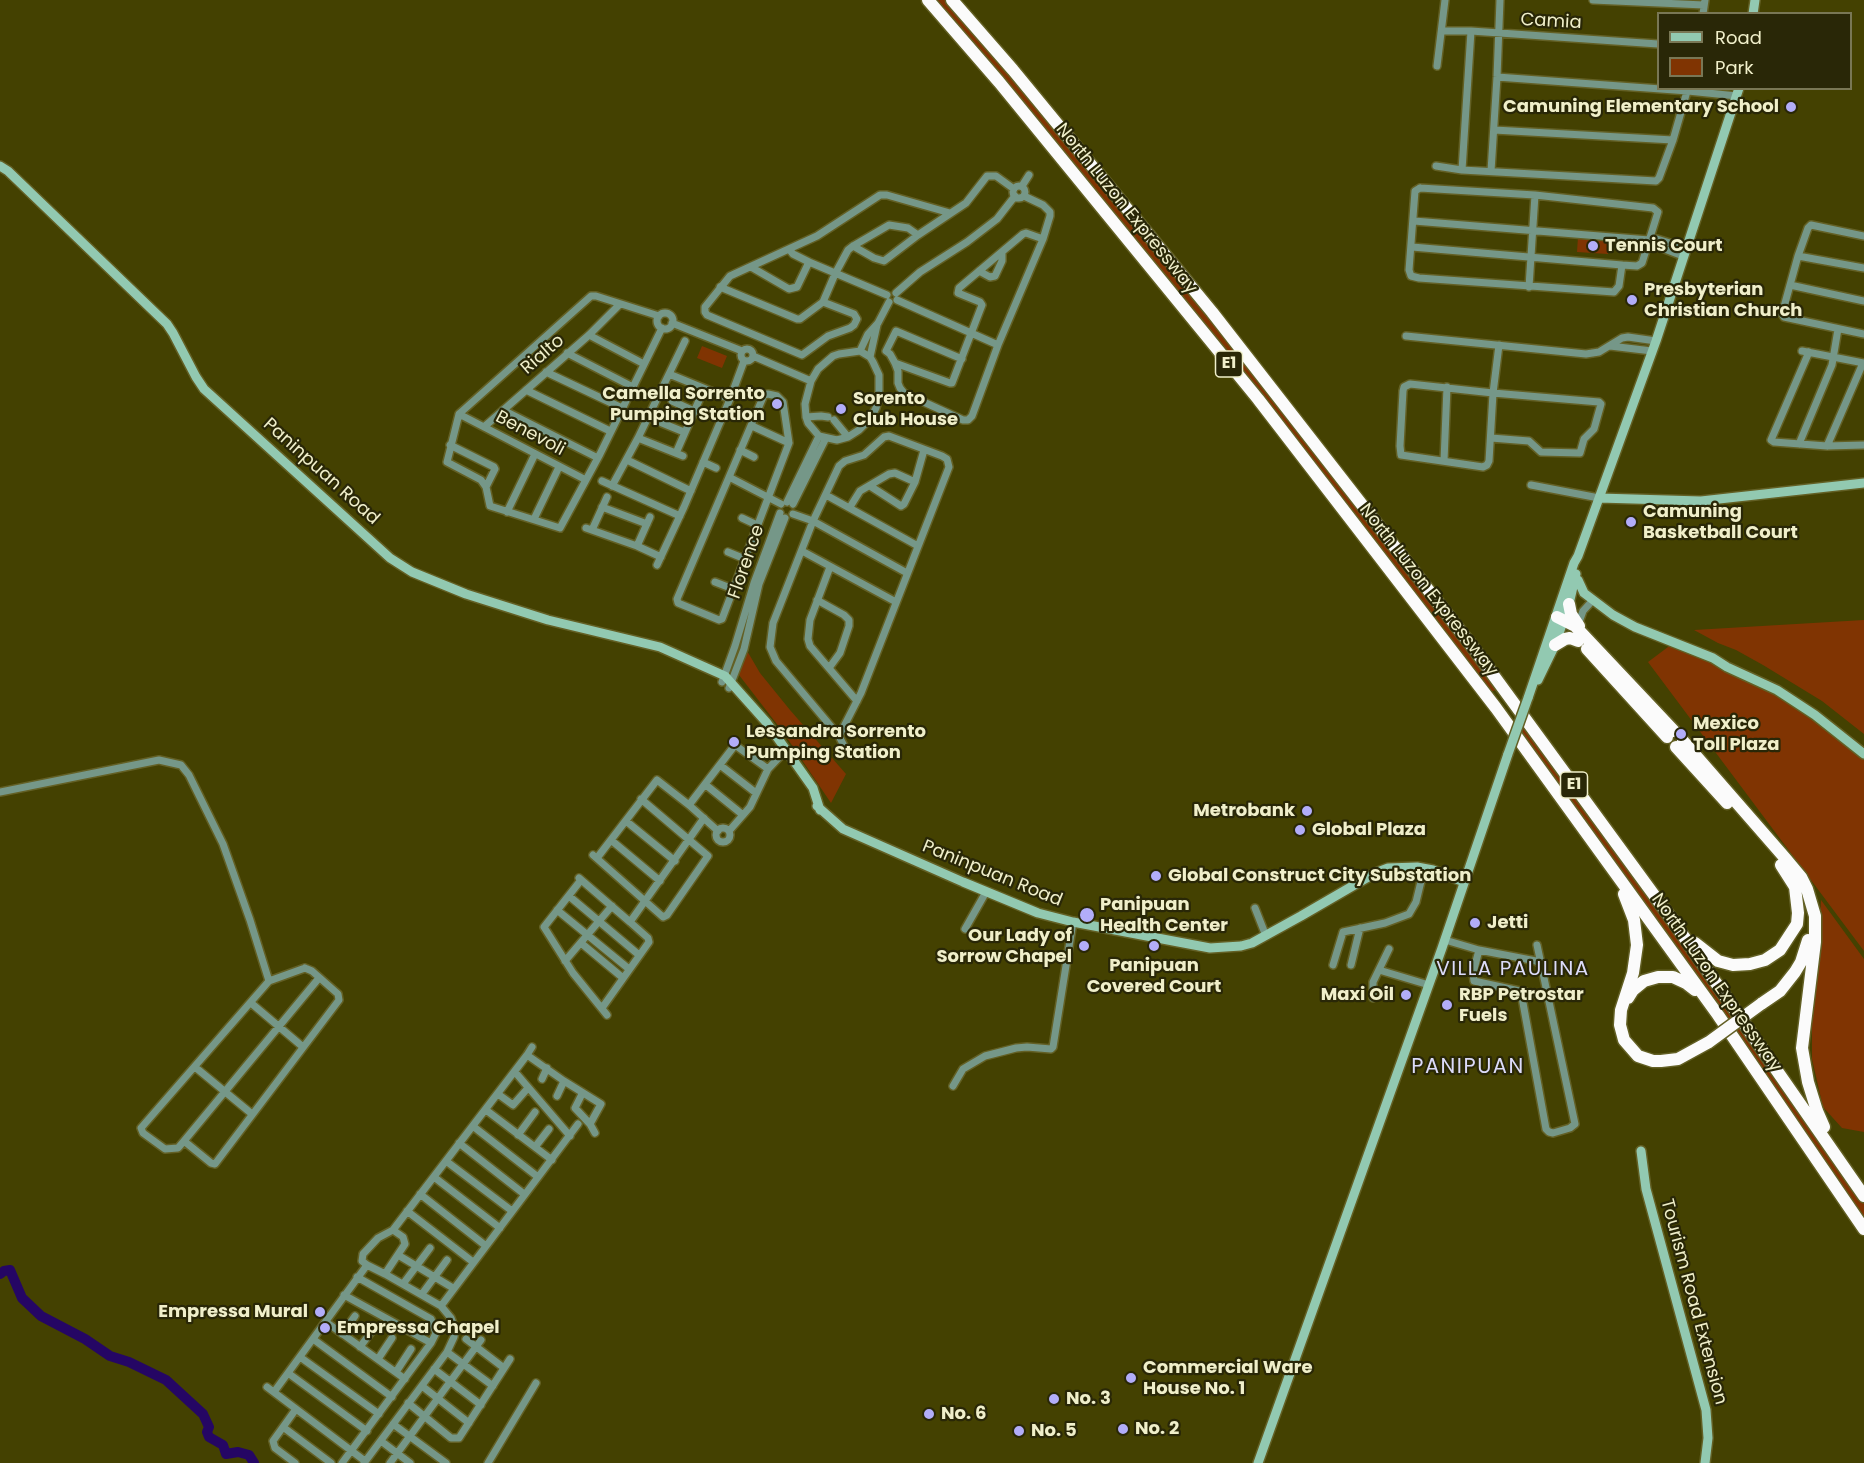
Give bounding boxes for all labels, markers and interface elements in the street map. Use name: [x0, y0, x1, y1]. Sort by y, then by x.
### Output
street label: Camia: [1520, 10, 1582, 34]
legend: [1657, 12, 1852, 90]
text: Road: [1715, 25, 1762, 50]
text: Park: [1715, 55, 1754, 80]
place label: Camuning Elementary School: [1503, 96, 1779, 118]
marker: Camuning Elementary School: [1784, 100, 1798, 114]
street label: North Luzon Expressway: [1051, 119, 1201, 299]
place label: Tennis Court: [1605, 235, 1722, 257]
marker: Tennis Court: [1586, 239, 1600, 253]
place label: Presbyterian Christian Church: [1644, 279, 1802, 322]
marker: Presbyterian Christian Church: [1625, 293, 1639, 307]
street label: Rialto: [517, 330, 569, 380]
road number: E1: [1216, 351, 1242, 377]
place label: Camella Sorrento Pumping Station: [602, 383, 765, 426]
place label: Sorento Club House: [853, 388, 958, 430]
marker: Camella Sorrento Pumping Station: [770, 397, 784, 411]
marker: Sorento Club House: [834, 402, 848, 416]
street label: Benevoli: [492, 407, 568, 461]
street label: Paninpuan Road: [258, 414, 384, 530]
street label: North Luzon Expressway: [1354, 499, 1502, 681]
place label: Camuning Basketball Court: [1643, 501, 1798, 544]
marker: Camuning Basketball Court: [1624, 515, 1638, 529]
street label: Florence: [724, 522, 770, 602]
place label: Mexico Toll Plaza: [1693, 713, 1779, 756]
place label: Lessandra Sorrento Pumping Station: [746, 721, 926, 764]
marker: Mexico Toll Plaza: [1674, 727, 1688, 741]
marker: Lessandra Sorrento Pumping Station: [727, 735, 741, 749]
road number: E1: [1560, 772, 1588, 798]
place label: Metrobank: [1193, 800, 1295, 822]
marker: Metrobank: [1300, 804, 1314, 818]
place label: Global Plaza: [1312, 819, 1426, 841]
marker: Global Plaza: [1293, 823, 1307, 837]
street label: Paninpuan Road: [919, 836, 1065, 912]
place label: Global Construct City Substation: [1168, 865, 1471, 887]
marker: Global Construct City Substation: [1149, 869, 1163, 883]
street label: North Luzon Expressway: [1646, 890, 1786, 1076]
place label: Panipuan Health Center: [1100, 894, 1228, 936]
marker: Panipuan Health Center: [1078, 906, 1096, 924]
place label: Jetti: [1487, 912, 1528, 934]
marker: Jetti: [1468, 916, 1482, 930]
place label: Our Lady of Sorrow Chapel: [936, 925, 1072, 968]
marker: Our Lady of Sorrow Chapel: [1077, 939, 1091, 953]
marker: Panipuan Covered Court: [1147, 939, 1161, 953]
place label: Panipuan Covered Court: [1087, 955, 1221, 998]
district label: VILLA PAULINA: [1436, 958, 1590, 982]
place label: Maxi Oil: [1321, 984, 1394, 1006]
place label: RBP Petrostar Fuels: [1459, 984, 1584, 1026]
marker: Maxi Oil: [1399, 988, 1413, 1002]
marker: RBP Petrostar Fuels: [1440, 998, 1454, 1012]
district label: PANIPUAN: [1411, 1055, 1525, 1081]
street label: Tourism Road Extension: [1655, 1197, 1731, 1407]
place label: Empressa Mural: [158, 1301, 308, 1323]
marker: Empressa Mural: [313, 1305, 327, 1319]
place label: Empressa Chapel: [337, 1317, 500, 1339]
marker: Empressa Chapel: [318, 1321, 332, 1335]
place label: Commercial Ware House No. 1: [1143, 1357, 1313, 1400]
marker: Commercial Ware House No. 1: [1124, 1371, 1138, 1385]
place label: No. 3: [1066, 1388, 1111, 1410]
marker: No. 3: [1047, 1392, 1061, 1406]
place label: No. 6: [941, 1403, 986, 1425]
marker: No. 6: [922, 1407, 936, 1421]
place label: No. 2: [1135, 1418, 1179, 1440]
place label: No. 5: [1031, 1420, 1077, 1442]
marker: No. 2: [1116, 1422, 1130, 1436]
marker: No. 5: [1012, 1424, 1026, 1438]

